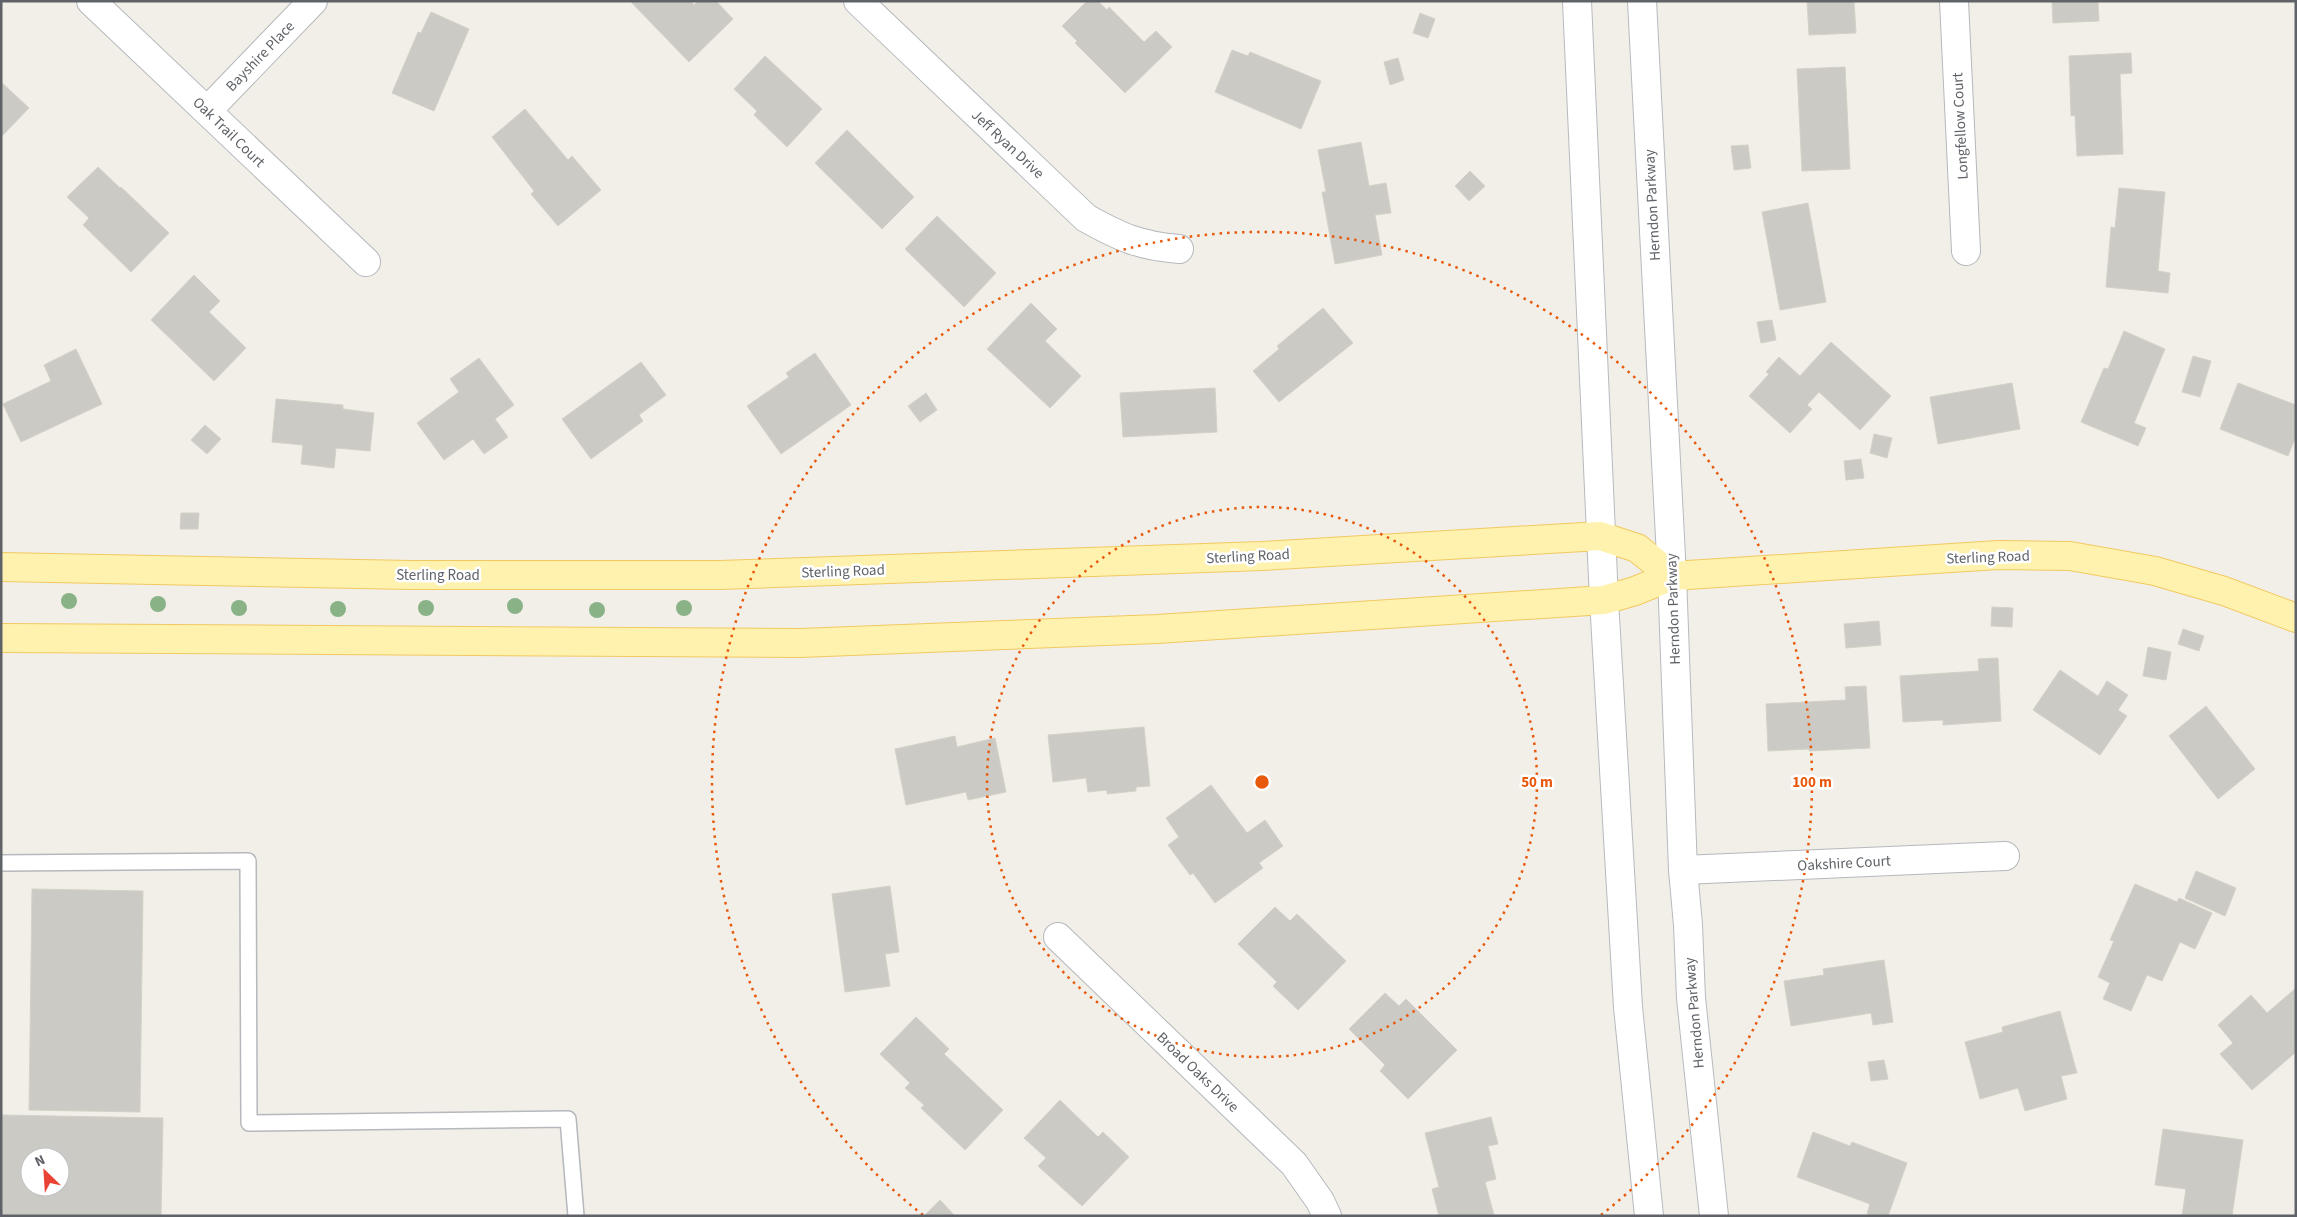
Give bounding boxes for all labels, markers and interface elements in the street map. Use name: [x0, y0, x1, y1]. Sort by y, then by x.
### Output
street label: Bayshire Place: [221, 16, 299, 96]
street label: Longfellow Court: [1947, 72, 1974, 180]
street label: Oak Trail Court: [188, 92, 270, 172]
street label: Jeff Ryan Drive: [967, 105, 1049, 184]
street label: Herndon Parkway: [1639, 149, 1666, 261]
street label: Sterling Road: [1206, 544, 1290, 569]
street label: Sterling Road: [1946, 546, 2030, 569]
street label: Herndon Parkway: [1661, 553, 1686, 665]
street label: Sterling Road: [801, 560, 885, 583]
street label: Sterling Road: [396, 565, 480, 586]
text: 50 m: [1521, 772, 1553, 793]
text: 100 m: [1792, 772, 1832, 793]
centre of rings: [1253, 773, 1271, 791]
street label: Oakshire Court: [1797, 851, 1891, 876]
street label: Herndon Parkway: [1679, 956, 1710, 1069]
street label: Broad Oaks Drive: [1152, 1027, 1244, 1117]
north arrow: [20, 1147, 70, 1197]
text: N: [31, 1150, 48, 1172]

